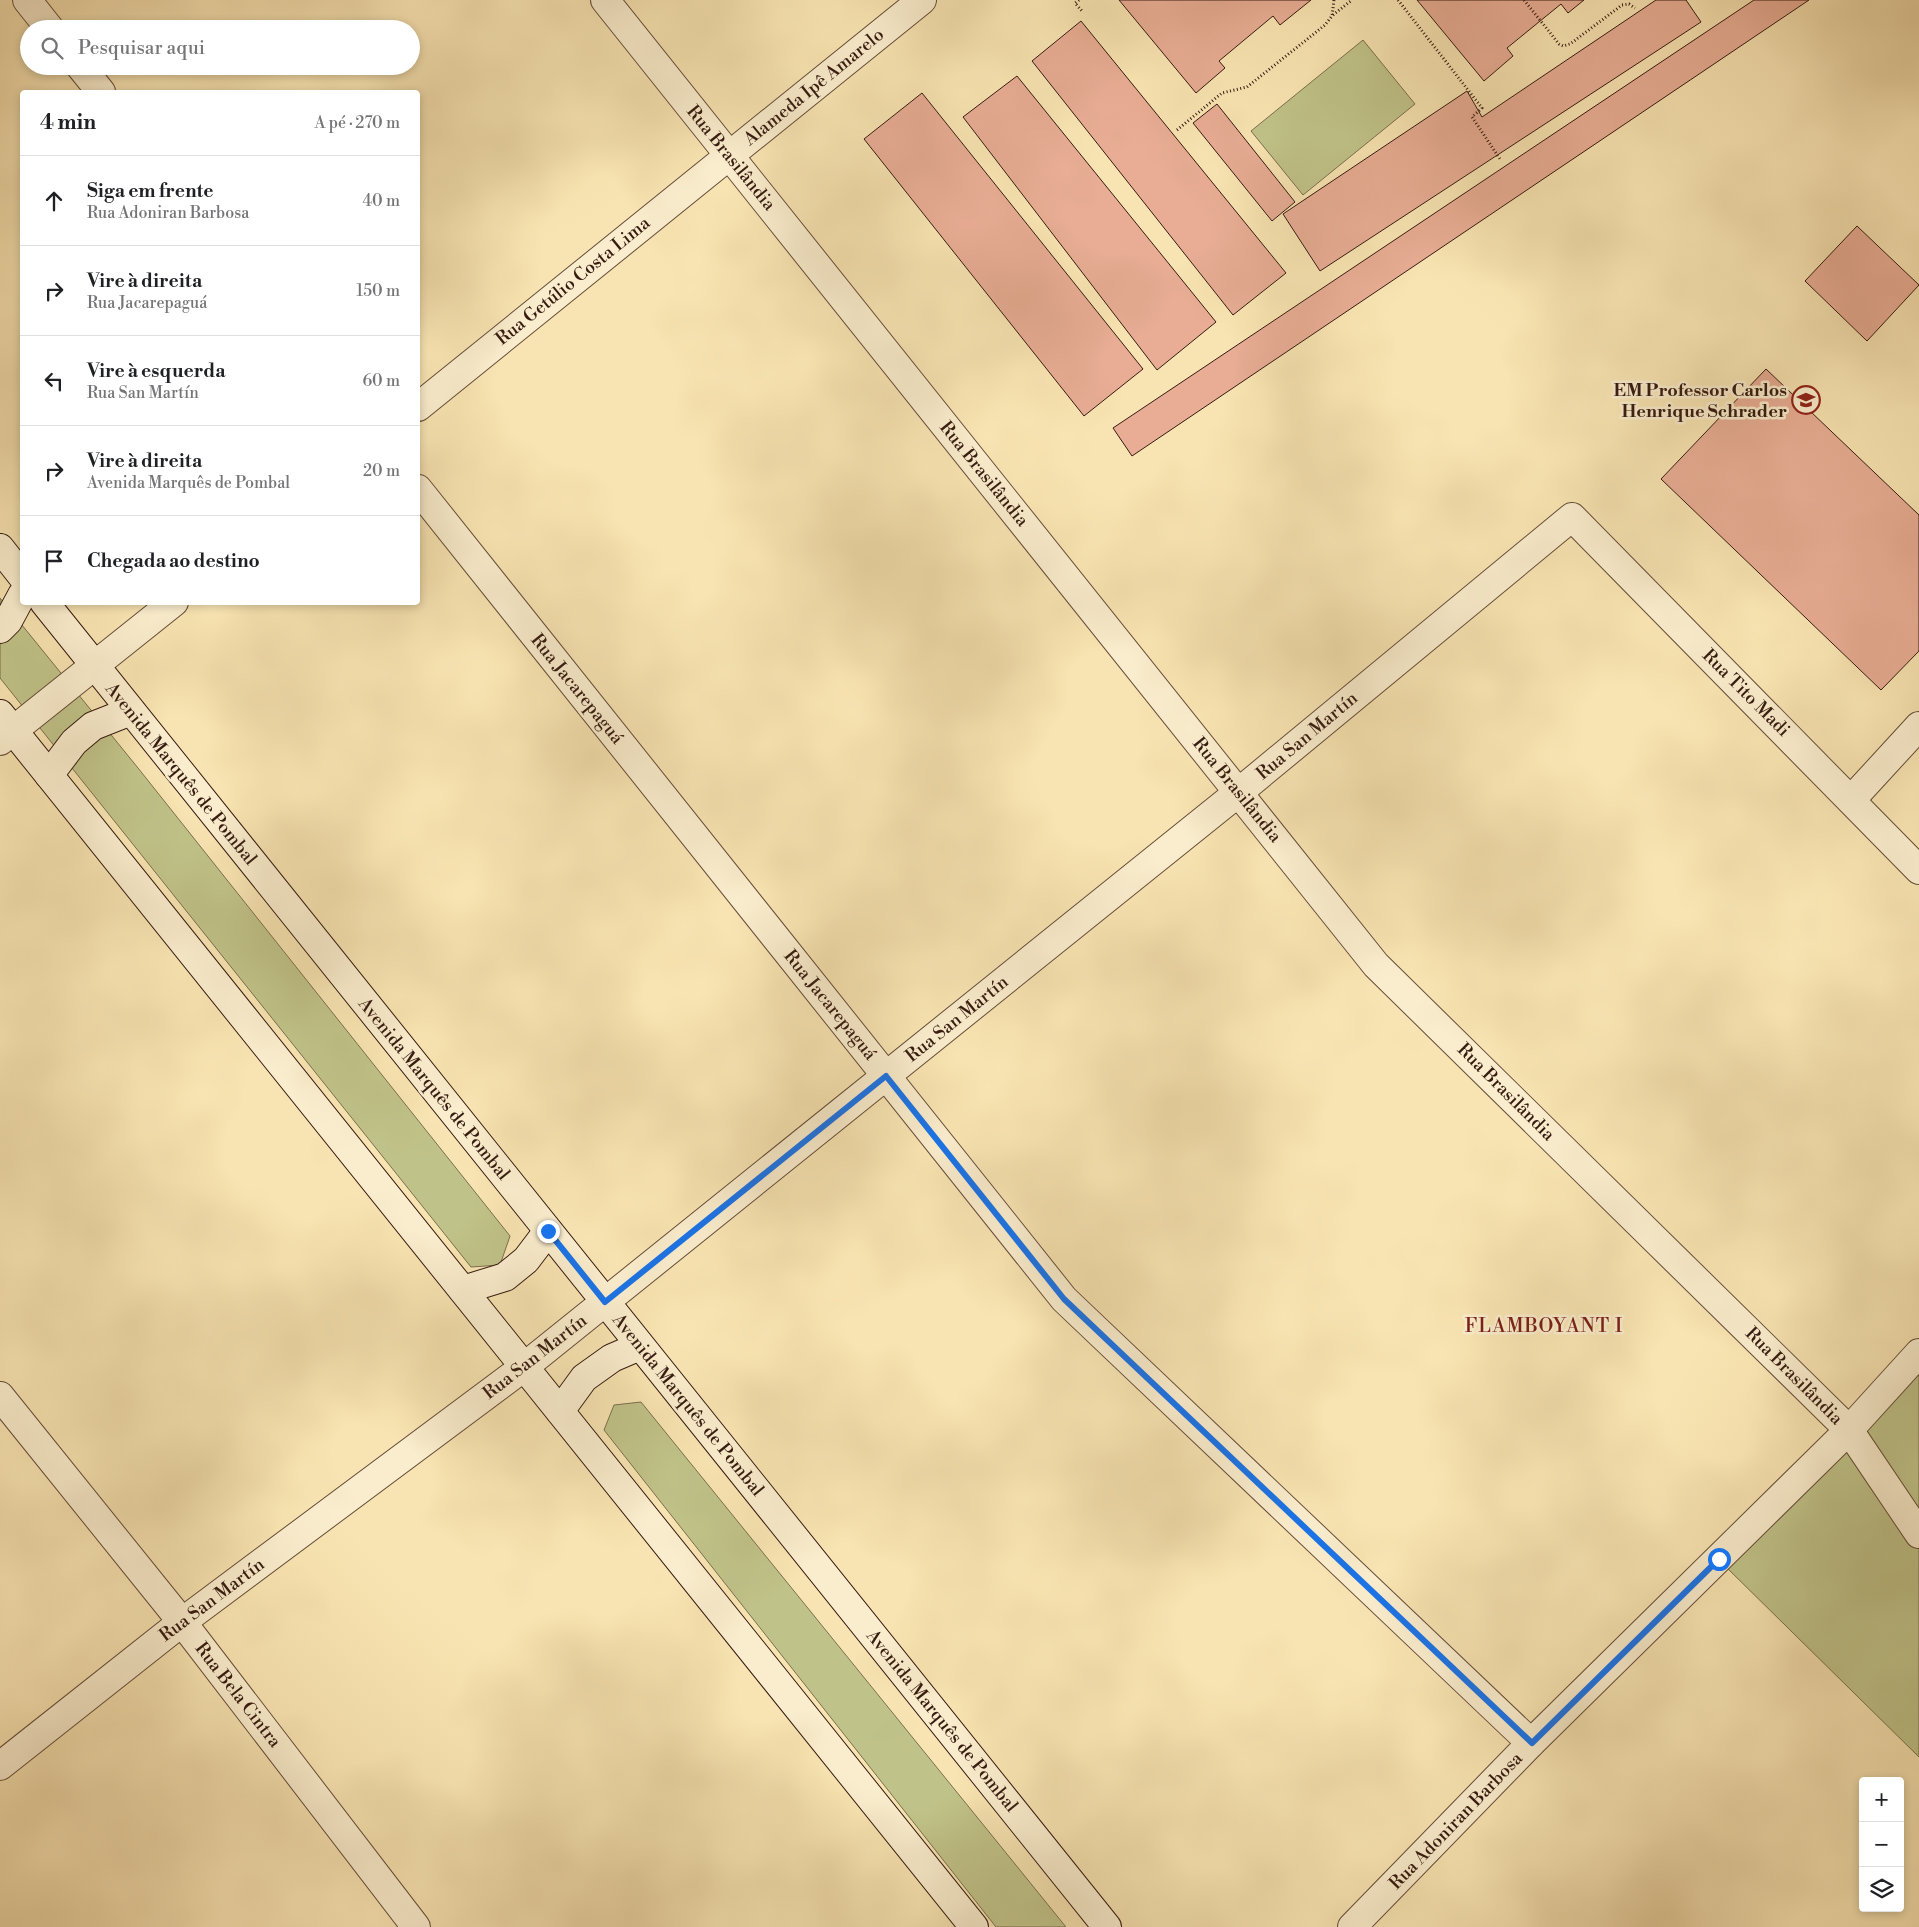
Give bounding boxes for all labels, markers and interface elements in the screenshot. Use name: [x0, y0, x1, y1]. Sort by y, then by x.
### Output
search box: [20, 20, 420, 75]
street label: Alameda Ipê Amarelo: [738, 23, 889, 151]
icon: search: [38, 34, 66, 62]
text: Pesquisar aqui: [78, 36, 205, 60]
street label: Rua Brasilândia: [681, 101, 781, 216]
text: 4 min: [40, 110, 96, 136]
text: A pé · 270 m: [314, 113, 400, 133]
text: Siga em frente: [87, 179, 214, 203]
icon: ahead: [40, 187, 68, 215]
text: 40 m: [363, 191, 400, 211]
text: Rua Adoniran Barbosa: [87, 203, 249, 223]
street label: Rua Getúlio Costa Lima: [491, 211, 656, 350]
text: Vire à direita: [87, 269, 202, 293]
icon: right: [40, 277, 68, 305]
text: 150 m: [356, 281, 400, 301]
text: Rua Jacarepaguá: [87, 293, 207, 313]
text: Vire à esquerda: [87, 359, 226, 383]
icon: left: [40, 367, 68, 395]
text: 60 m: [362, 371, 400, 391]
place label: EM Professor Carlos Henrique Schrader: [1613, 379, 1787, 423]
text: Rua San Martín: [87, 383, 199, 403]
school or university icon: EM Professor Carlos Henrique Schrader: [1791, 385, 1821, 415]
street label: Rua Brasilândia: [934, 417, 1034, 532]
text: Vire à direita: [87, 449, 202, 473]
icon: right: [40, 457, 68, 485]
text: 20 m: [363, 461, 400, 481]
text: Avenida Marquês de Pombal: [87, 473, 290, 493]
icon: arrive: [40, 547, 68, 575]
text: Chegada ao destino: [87, 549, 260, 573]
street label: Rua Jacarepaguá: [525, 629, 629, 750]
street label: Rua Tito Madi: [1697, 644, 1795, 742]
street label: Avenida Marquês de Pombal: [100, 677, 262, 870]
street label: Rua San Martín: [1251, 687, 1363, 785]
street label: Rua Brasilândia: [1187, 733, 1287, 848]
street label: Rua Jacarepaguá: [778, 945, 882, 1066]
street label: Rua San Martín: [901, 970, 1013, 1068]
street label: Avenida Marquês de Pombal: [353, 992, 515, 1185]
street label: Rua Brasilândia: [1452, 1038, 1560, 1146]
route end: [537, 1220, 560, 1243]
street label: Avenida Marquês de Pombal: [607, 1308, 769, 1501]
street label: Rua San Martín: [478, 1309, 592, 1405]
district label: FLAMBOYANT I: [1465, 1314, 1623, 1338]
street label: Rua Brasilândia: [1740, 1322, 1848, 1430]
route start: [1708, 1548, 1731, 1571]
street label: Rua San Martín: [155, 1553, 269, 1647]
street label: Avenida Marquês de Pombal: [861, 1624, 1023, 1817]
street label: Rua Bela Cintra: [190, 1638, 287, 1753]
street label: Rua Adoniran Barbosa: [1384, 1747, 1528, 1895]
map controls: [1859, 1777, 1904, 1912]
button: +: [1859, 1777, 1904, 1822]
button: −: [1859, 1822, 1904, 1867]
button: layers: [1859, 1867, 1904, 1912]

